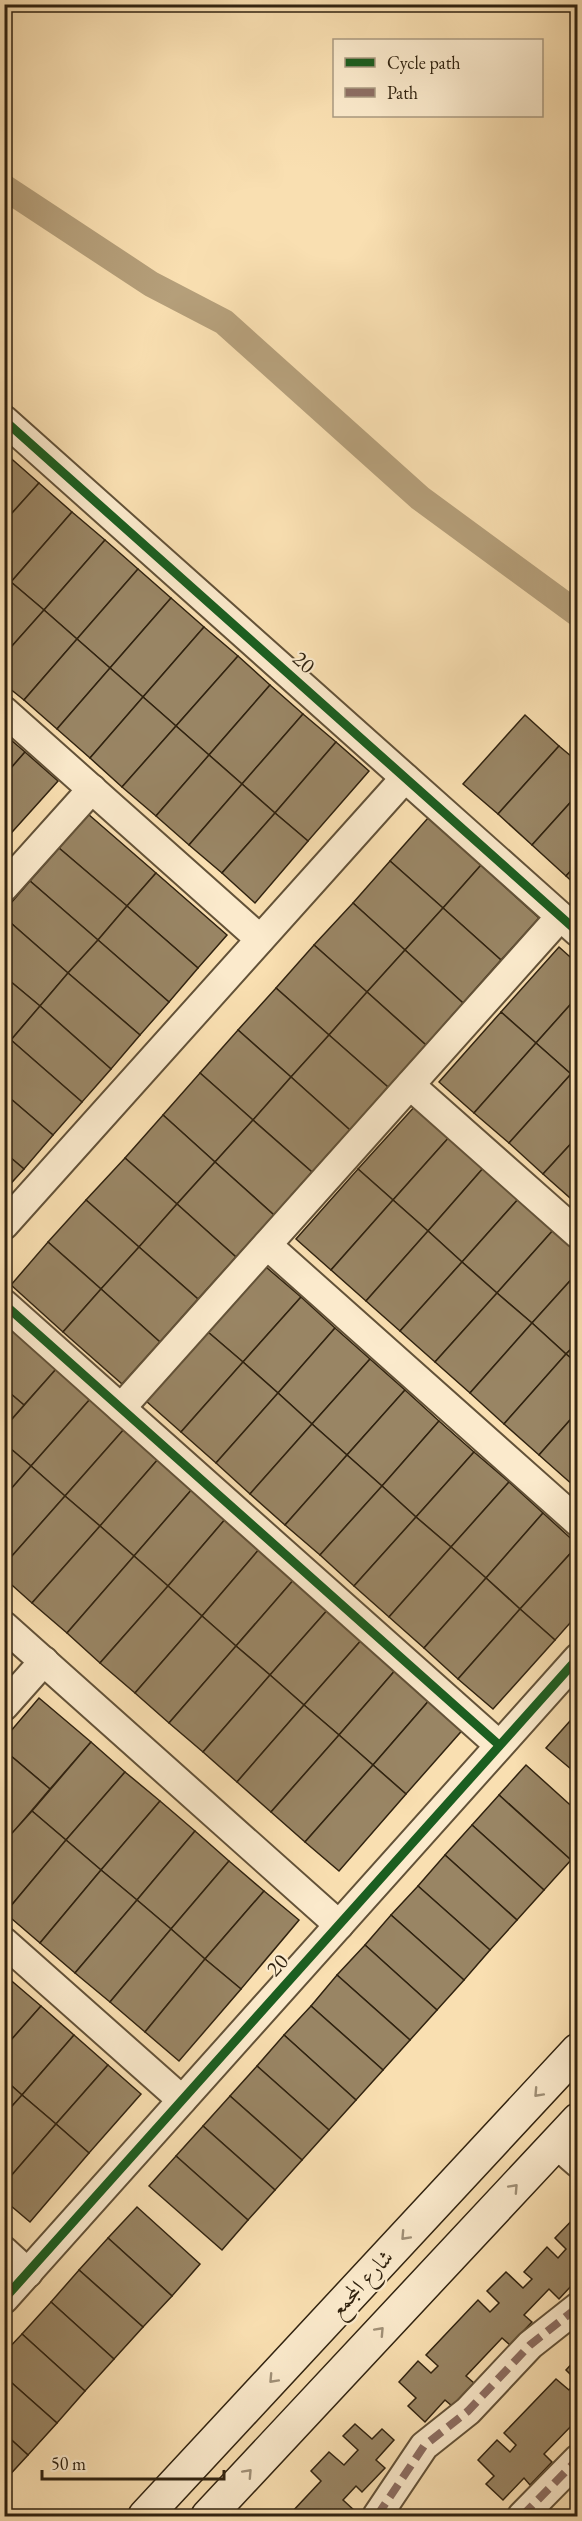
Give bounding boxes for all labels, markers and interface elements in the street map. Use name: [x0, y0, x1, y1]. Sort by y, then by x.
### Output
legend: [333, 39, 543, 117]
text: Cycle path: [387, 51, 461, 74]
text: Path: [387, 81, 418, 104]
street label: 20: [286, 644, 322, 680]
street label: 20: [259, 1947, 295, 1983]
one-way arrow: [534, 2086, 545, 2096]
one-way arrow: [506, 2185, 517, 2196]
one-way arrow: [401, 2229, 412, 2240]
street label: شارع المجمع: [322, 2243, 403, 2326]
one-way arrow: [373, 2327, 384, 2338]
one-way arrow: [269, 2372, 280, 2383]
scale bar: [42, 2443, 224, 2481]
text: 50 m: [51, 2452, 86, 2475]
one-way arrow: [241, 2470, 252, 2480]

